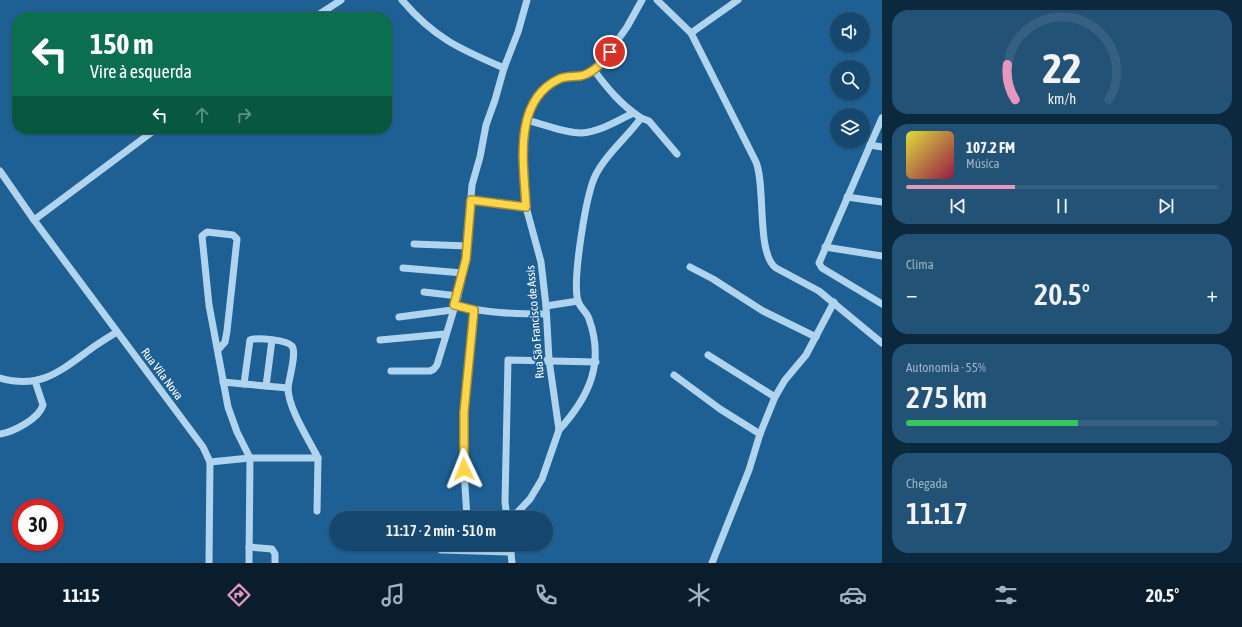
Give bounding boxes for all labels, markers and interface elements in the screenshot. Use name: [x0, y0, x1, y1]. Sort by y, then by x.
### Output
map controls: [830, 12, 870, 148]
button: sound: [830, 12, 870, 52]
icon: left: [24, 28, 76, 80]
text: 150 m: [90, 28, 153, 60]
pin: [593, 35, 627, 69]
icon: arrive: [599, 41, 621, 63]
text: 22: [1042, 44, 1082, 92]
button: search: [830, 60, 870, 100]
text: Vire à esquerda: [90, 61, 192, 82]
text: km/h: [1048, 91, 1076, 107]
icon: left: [149, 104, 171, 126]
icon: ahead: [191, 104, 213, 126]
icon: right: [233, 104, 255, 126]
button: layers: [830, 108, 870, 148]
text: 107.2 FM: [966, 139, 1015, 156]
text: Música: [966, 156, 999, 171]
icon: previous: [947, 195, 969, 217]
icon: pause: [1051, 195, 1073, 217]
icon: next: [1155, 195, 1177, 217]
text: Clima: [906, 257, 934, 272]
street label: Rua São Francisco de Assis: [523, 265, 547, 379]
text: 20.5°: [1034, 277, 1090, 311]
text: −: [906, 281, 917, 307]
text: +: [1207, 281, 1218, 307]
street label: Rua Vila Nova: [138, 345, 186, 403]
text: Autonomia · 55%: [906, 360, 986, 375]
text: 275 km: [906, 380, 987, 414]
position arrow: [443, 448, 485, 490]
text: Chegada: [906, 476, 948, 491]
text: 11:17: [906, 496, 968, 530]
speed limit sign: 30: [12, 499, 64, 551]
text: 11:17 · 2 min · 510 m: [386, 522, 496, 539]
icon: directions: [225, 581, 253, 609]
icon: music: [379, 581, 407, 609]
icon: phone: [532, 581, 560, 609]
icon: climate: [685, 581, 713, 609]
icon: car: [839, 581, 867, 609]
icon: filters: [992, 581, 1020, 609]
text: 11:15: [63, 585, 100, 606]
text: 20.5°: [1146, 585, 1179, 606]

